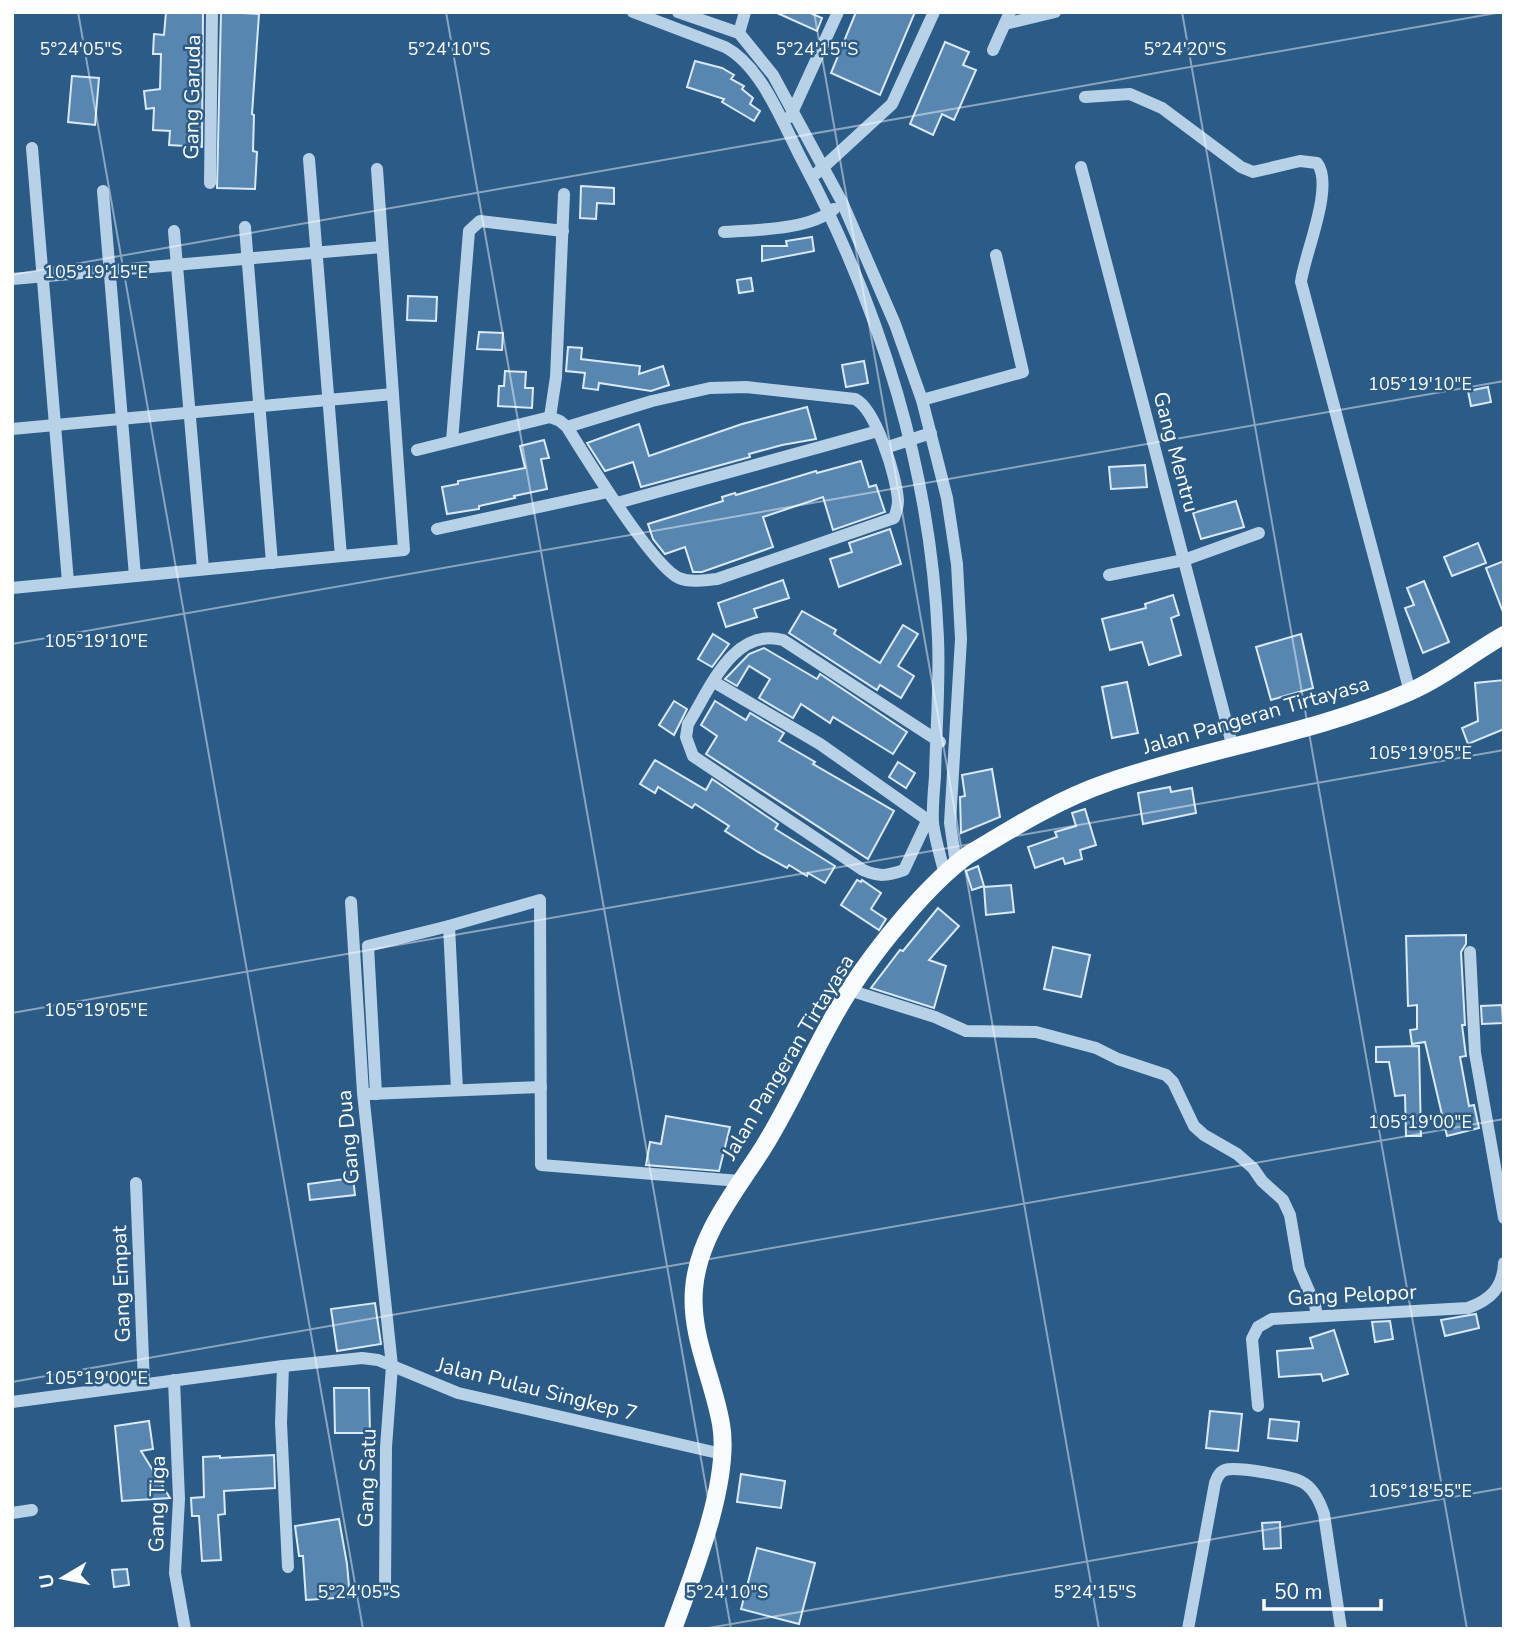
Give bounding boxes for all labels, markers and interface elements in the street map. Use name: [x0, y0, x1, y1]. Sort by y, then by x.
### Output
street label: Gang Garuda: [177, 34, 207, 160]
text: 5°24'05"S: [40, 37, 122, 61]
text: 5°24'10"S: [408, 37, 490, 61]
text: 5°24'15"S: [776, 37, 858, 61]
text: 5°24'20"S: [1144, 37, 1226, 61]
text: 105°19'15"E: [44, 260, 148, 284]
text: 105°19'10"E: [1368, 372, 1472, 396]
street label: Gang Mentru: [1146, 389, 1206, 515]
text: 105°19'10"E: [44, 629, 148, 653]
street label: Jalan Pangeran Tirtayasa: [1138, 669, 1373, 761]
text: 105°19'05"E: [1368, 741, 1472, 765]
street label: Jalan Pangeran Tirtayasa: [715, 949, 860, 1166]
text: 105°19'05"E: [44, 998, 148, 1022]
street label: Gang Dua: [330, 1089, 366, 1185]
text: 105°19'00"E: [1368, 1110, 1472, 1134]
street label: Gang Empat: [105, 1224, 137, 1343]
street label: Gang Pelopor: [1287, 1278, 1418, 1312]
street label: Jalan Pulau Singkep 7: [433, 1350, 640, 1427]
text: 105°19'00"E: [44, 1366, 148, 1390]
street label: Gang Satu: [351, 1428, 383, 1528]
street label: Gang Tiga: [142, 1455, 172, 1553]
text: 105°18'55"E: [1368, 1479, 1472, 1503]
north arrow: [28, 1543, 98, 1613]
scale bar: [1264, 1568, 1381, 1612]
text: U: [33, 1572, 61, 1590]
text: 50 m: [1274, 1578, 1323, 1606]
text: 5°24'05"S: [318, 1580, 400, 1604]
text: 5°24'10"S: [686, 1580, 768, 1604]
text: 5°24'15"S: [1054, 1580, 1136, 1604]

